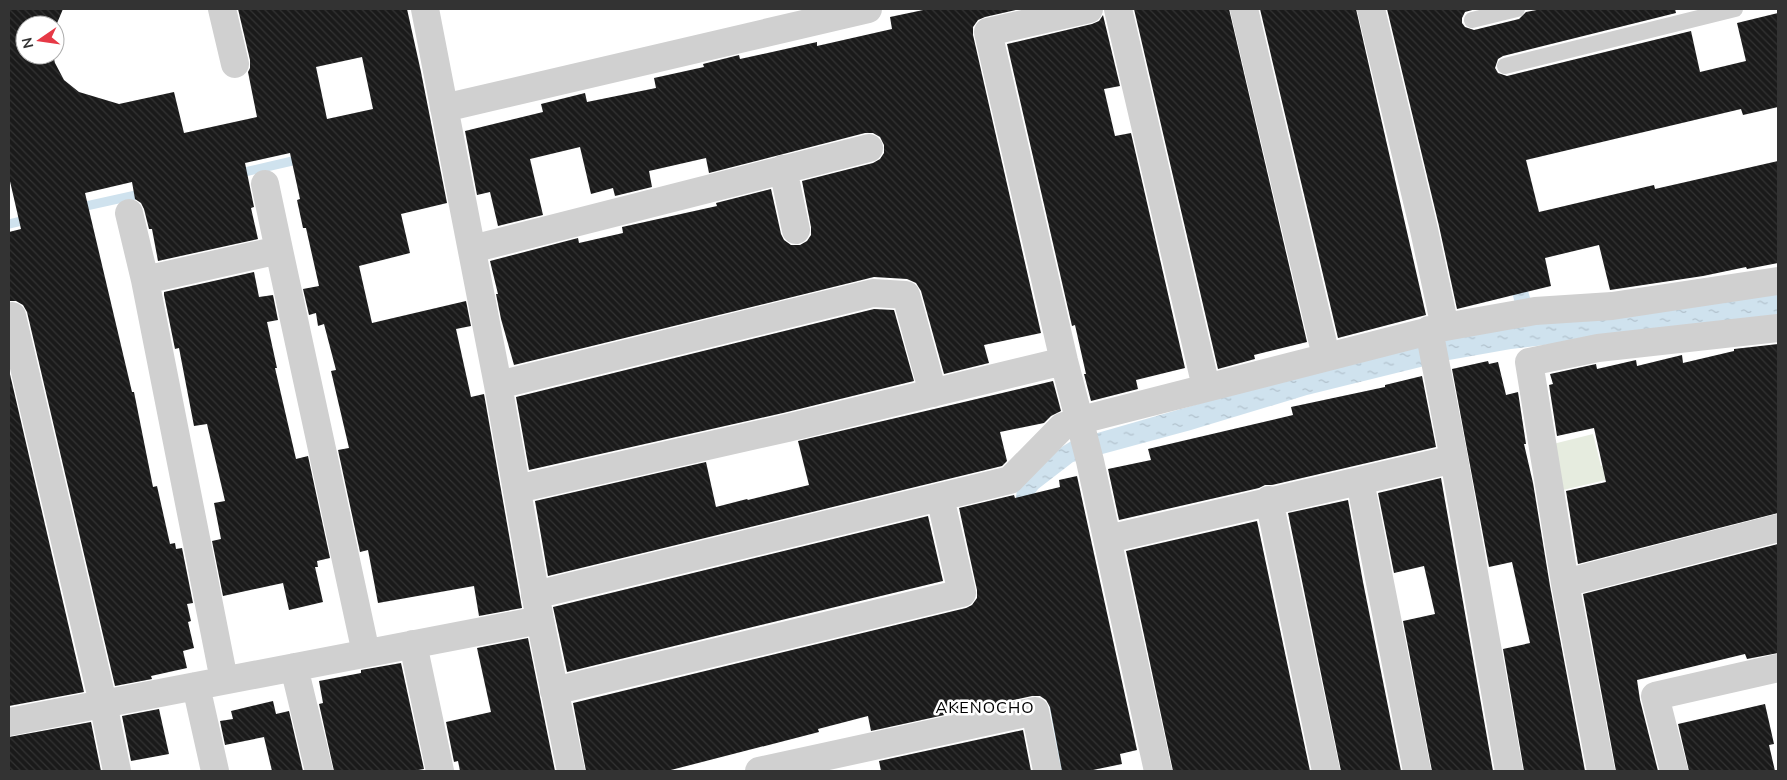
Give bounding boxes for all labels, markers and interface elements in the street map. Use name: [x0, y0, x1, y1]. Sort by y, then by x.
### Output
north arrow: [15, 15, 65, 65]
text: N: [17, 36, 37, 50]
district label: AKENOCHO: [935, 697, 1035, 717]

